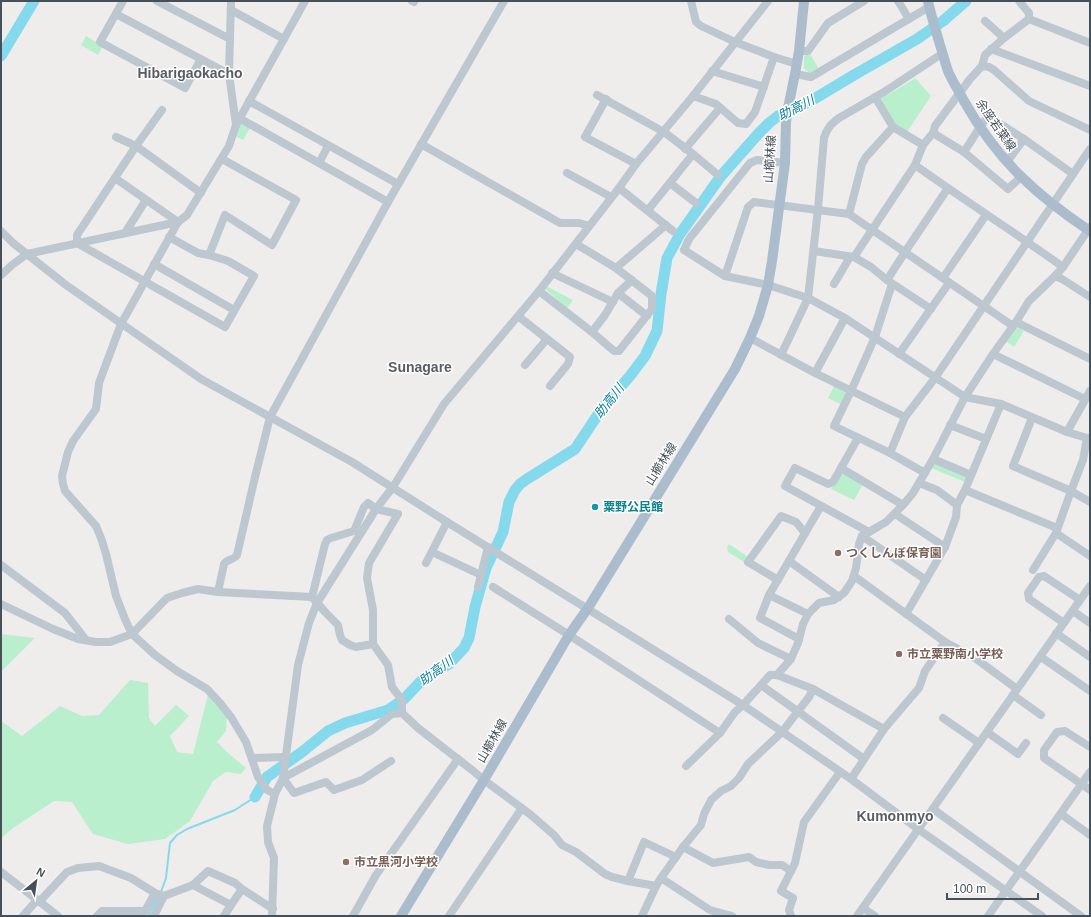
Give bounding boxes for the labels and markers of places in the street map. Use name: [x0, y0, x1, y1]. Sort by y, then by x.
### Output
place label: 粟野公民館: [603, 500, 663, 514]
marker: 粟野公民館: [590, 502, 600, 512]
place label: つくしんぼ保育園: [846, 546, 942, 560]
marker: つくしんぼ保育園: [833, 548, 843, 558]
place label: 市立粟野南小学校: [907, 647, 1003, 661]
marker: 市立粟野南小学校: [894, 649, 904, 659]
place label: 市立黒河小学校: [354, 855, 438, 869]
marker: 市立黒河小学校: [341, 857, 351, 867]

